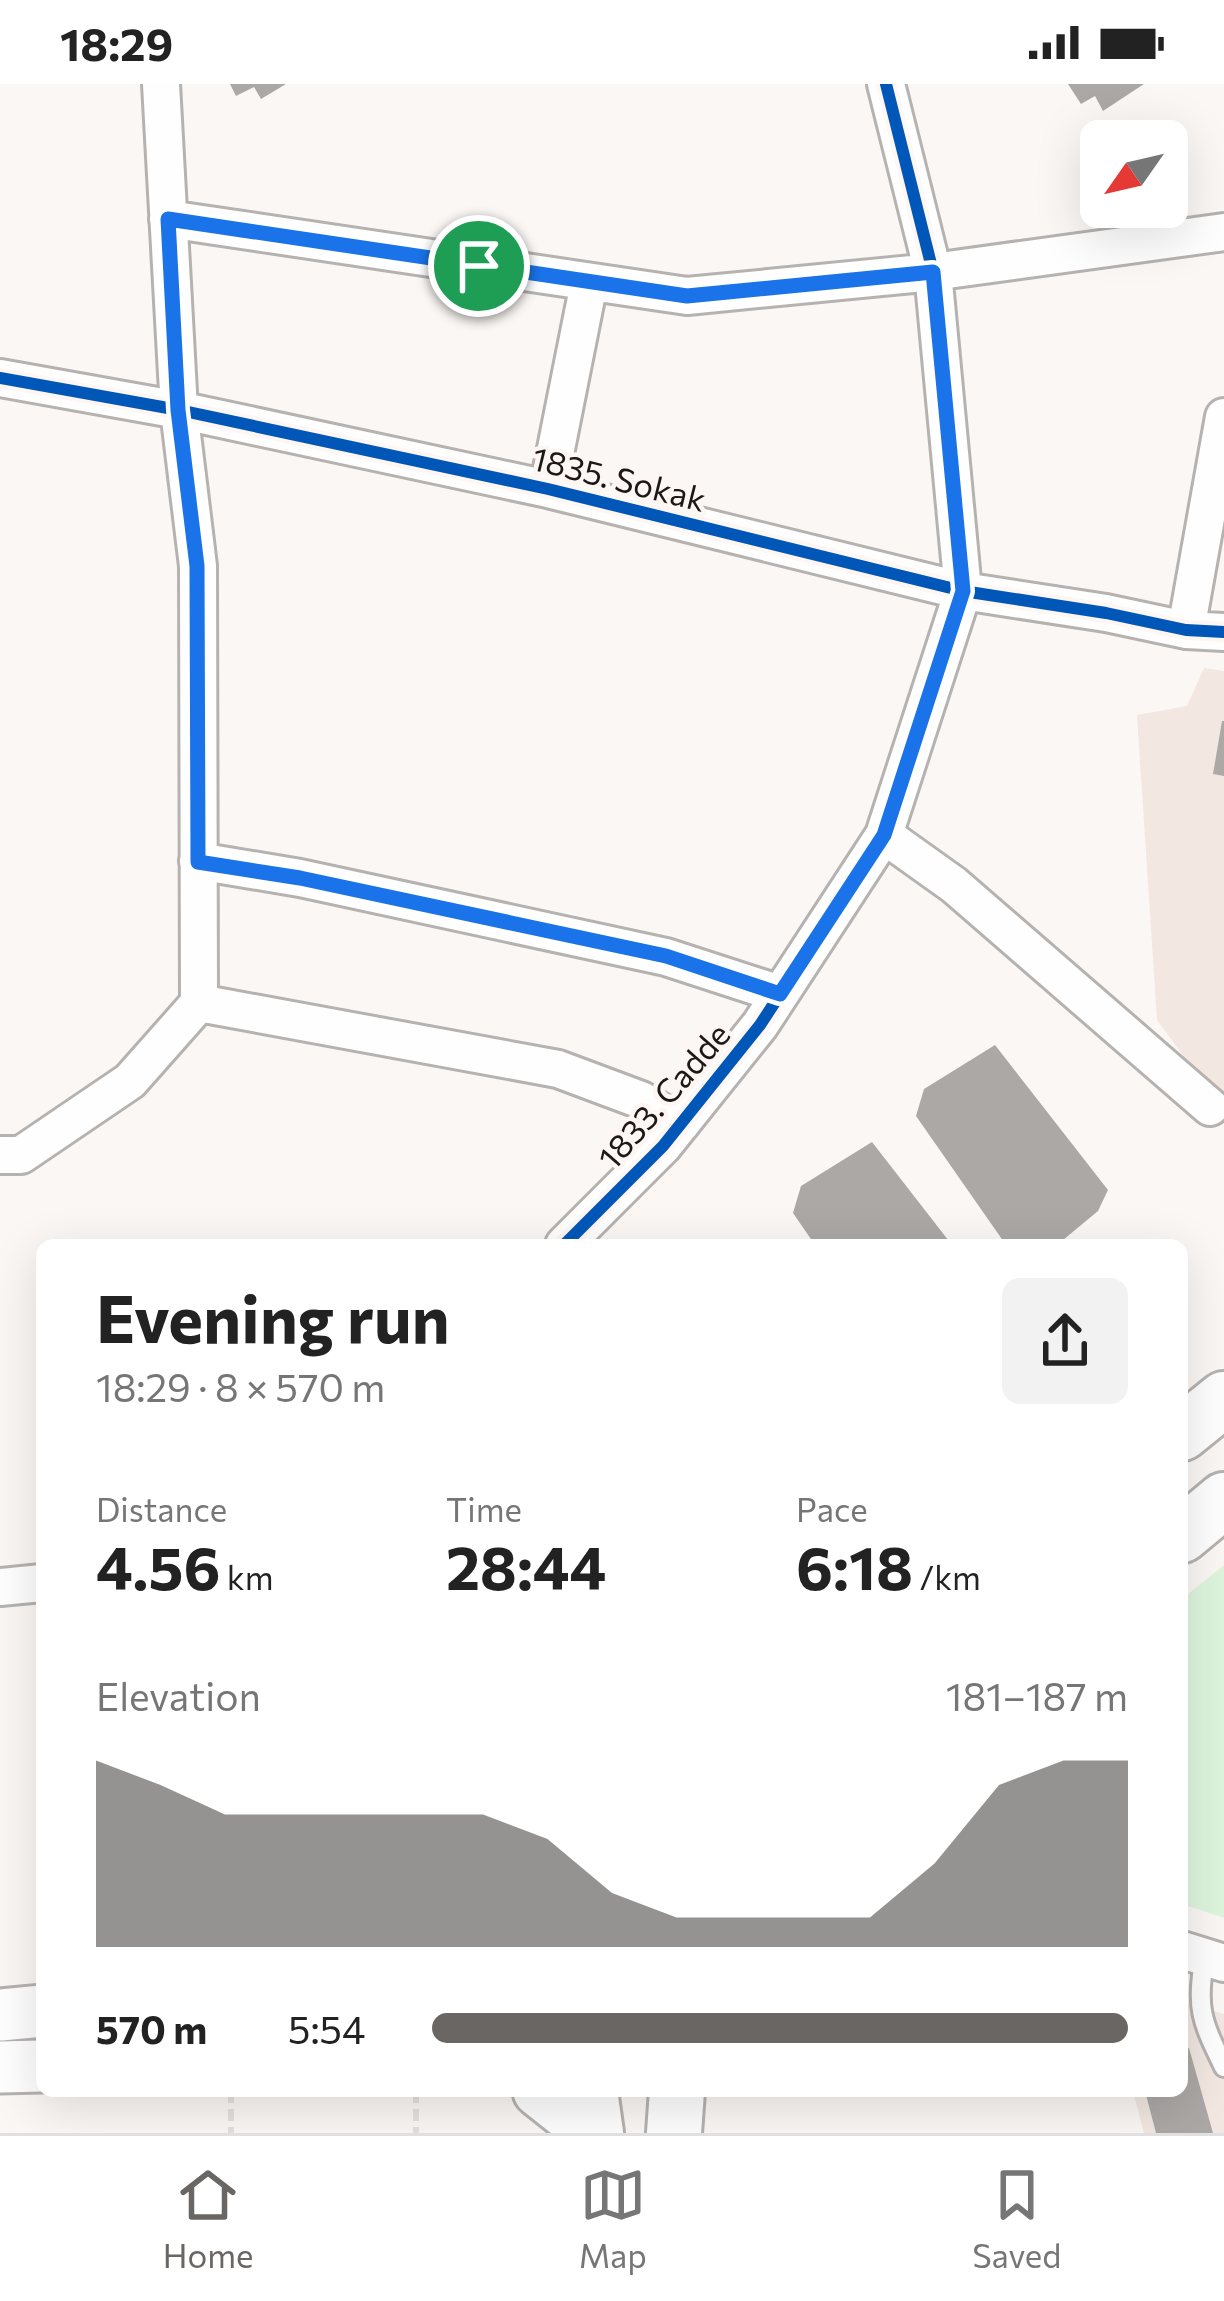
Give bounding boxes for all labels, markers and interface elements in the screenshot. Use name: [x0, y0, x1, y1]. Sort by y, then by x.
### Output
text: 18:29: [60, 15, 173, 70]
north arrow: [1080, 120, 1188, 228]
map controls: [1080, 120, 1188, 228]
pin: [428, 215, 530, 317]
icon: arrive: [446, 233, 512, 299]
street label: 1835. Sokak: [528, 436, 711, 519]
street label: 1833. Cadde: [588, 1013, 738, 1177]
text: Evening run: [96, 1276, 450, 1357]
button: share: [1002, 1278, 1128, 1404]
text: 18:29 · 8 × 570 m: [96, 1362, 385, 1410]
text: Distance: [96, 1488, 227, 1529]
text: Time: [446, 1488, 522, 1529]
text: Pace: [796, 1488, 868, 1529]
text: 4.56: [96, 1529, 220, 1602]
text: 28:44: [446, 1529, 606, 1602]
text: 6:18: [796, 1529, 913, 1602]
text: km: [220, 1556, 273, 1597]
text: /km: [913, 1556, 981, 1597]
text: Elevation: [96, 1671, 261, 1719]
text: 181–187 m: [946, 1671, 1128, 1719]
text: 570 m: [96, 2004, 207, 2052]
text: 5:54: [288, 2004, 365, 2052]
tab: Home: [163, 2162, 253, 2275]
tab: Map: [579, 2162, 647, 2275]
tab: Saved: [972, 2162, 1061, 2275]

